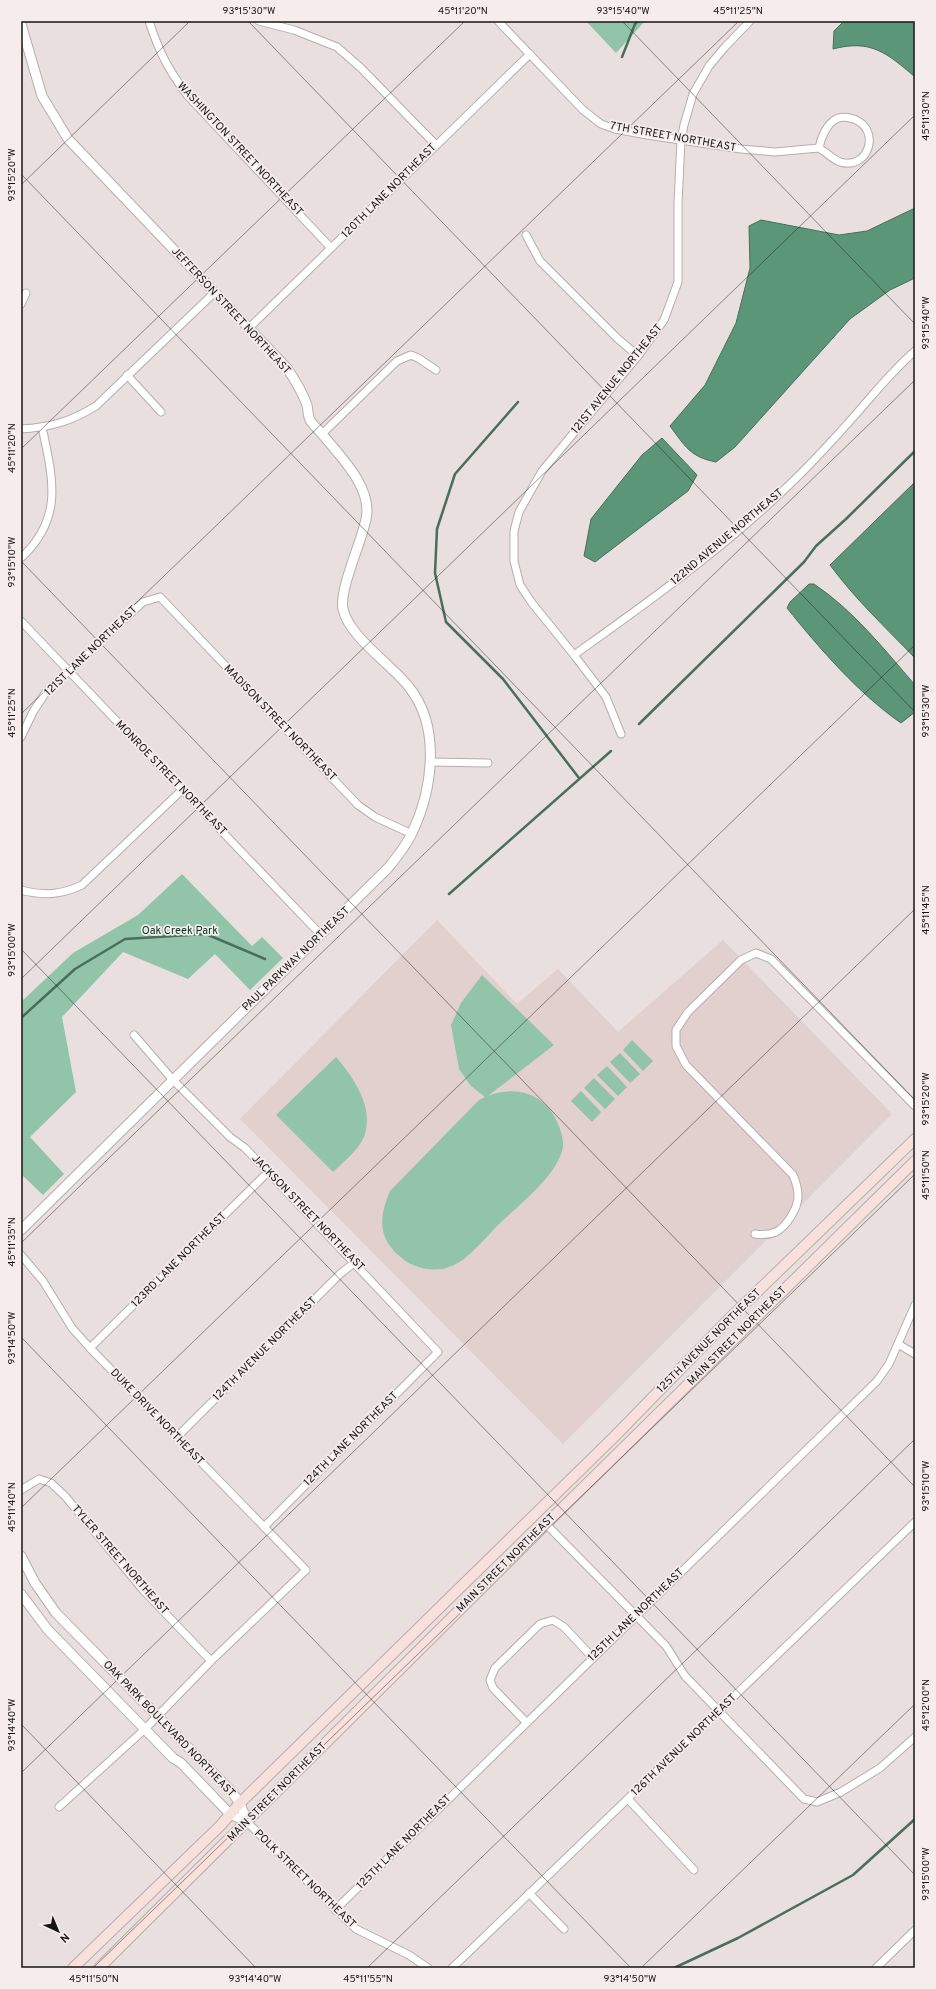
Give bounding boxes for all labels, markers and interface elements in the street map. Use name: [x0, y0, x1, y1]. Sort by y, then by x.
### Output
text: 93°15'30"W: [223, 5, 275, 18]
text: 45°11'20"N: [438, 5, 488, 18]
text: 93°15'40"W: [596, 5, 650, 18]
text: 45°11'25"N: [713, 5, 763, 18]
street label: WASHINGTON STREET NORTHEAST: [174, 79, 306, 219]
text: 45°11'30"N: [920, 91, 933, 141]
street label: 7TH STREET NORTHEAST: [609, 119, 737, 155]
street label: 120TH LANE NORTHEAST: [339, 141, 439, 241]
text: 93°15'20"W: [6, 148, 19, 202]
street label: JEFFERSON STREET NORTHEAST: [168, 245, 294, 377]
text: 93°15'40"W: [920, 296, 933, 350]
street label: 121ST AVENUE NORTHEAST: [568, 321, 666, 437]
text: 45°11'20"N: [6, 423, 19, 473]
street label: 122ND AVENUE NORTHEAST: [668, 486, 786, 588]
text: 93°15'10"W: [6, 537, 19, 587]
street label: 121ST LANE NORTHEAST: [42, 603, 140, 699]
street label: MADISON STREET NORTHEAST: [221, 662, 339, 784]
text: 93°15'30"W: [920, 685, 933, 737]
text: 45°11'25"N: [6, 688, 19, 738]
street label: MONROE STREET NORTHEAST: [112, 718, 230, 838]
text: 45°11'45"N: [920, 885, 933, 935]
street label: PAUL PARKWAY NORTHEAST: [239, 904, 353, 1014]
text: 93°15'00"W: [6, 923, 19, 977]
park label: Oak Creek Park: [142, 924, 218, 938]
text: 93°15'20"W: [920, 1072, 933, 1126]
text: 45°11'50"N: [920, 1150, 933, 1200]
street label: JACKSON STREET NORTHEAST: [249, 1152, 367, 1274]
street label: 123RD LANE NORTHEAST: [128, 1209, 230, 1311]
text: 45°11'35"N: [6, 1217, 19, 1267]
street label: MAIN STREET NORTHEAST: [684, 1283, 790, 1389]
street label: 125TH AVENUE NORTHEAST: [654, 1286, 764, 1396]
street label: 124TH AVENUE NORTHEAST: [210, 1294, 320, 1404]
text: 93°14'50"W: [6, 1311, 19, 1365]
street label: DUKE DRIVE NORTHEAST: [107, 1366, 207, 1468]
street label: 124TH LANE NORTHEAST: [301, 1389, 401, 1489]
text: 93°15'10"W: [920, 1461, 933, 1511]
text: 45°11'40"N: [6, 1482, 19, 1532]
street label: TYLER STREET NORTHEAST: [68, 1502, 172, 1618]
street label: MAIN STREET NORTHEAST: [453, 1510, 559, 1616]
street label: 125TH LANE NORTHEAST: [585, 1565, 687, 1665]
street label: OAK PARK BOULEVARD NORTHEAST: [100, 1658, 238, 1800]
text: 45°12'00"N: [920, 1679, 933, 1731]
street label: 126TH AVENUE NORTHEAST: [628, 1691, 740, 1799]
text: 93°14'40"W: [6, 1698, 19, 1752]
street label: MAIN STREET NORTHEAST: [224, 1739, 330, 1845]
street label: 125TH LANE NORTHEAST: [354, 1792, 454, 1892]
street label: POLK STREET NORTHEAST: [251, 1827, 359, 1931]
text: 93°15'00"W: [920, 1847, 933, 1901]
north arrow: [38, 1911, 78, 1951]
text: N: [57, 1930, 72, 1945]
text: 45°11'50"N: [69, 1973, 119, 1986]
text: 93°14'40"W: [228, 1973, 282, 1986]
text: 45°11'55"N: [343, 1973, 393, 1986]
text: 93°14'50"W: [603, 1973, 657, 1986]

